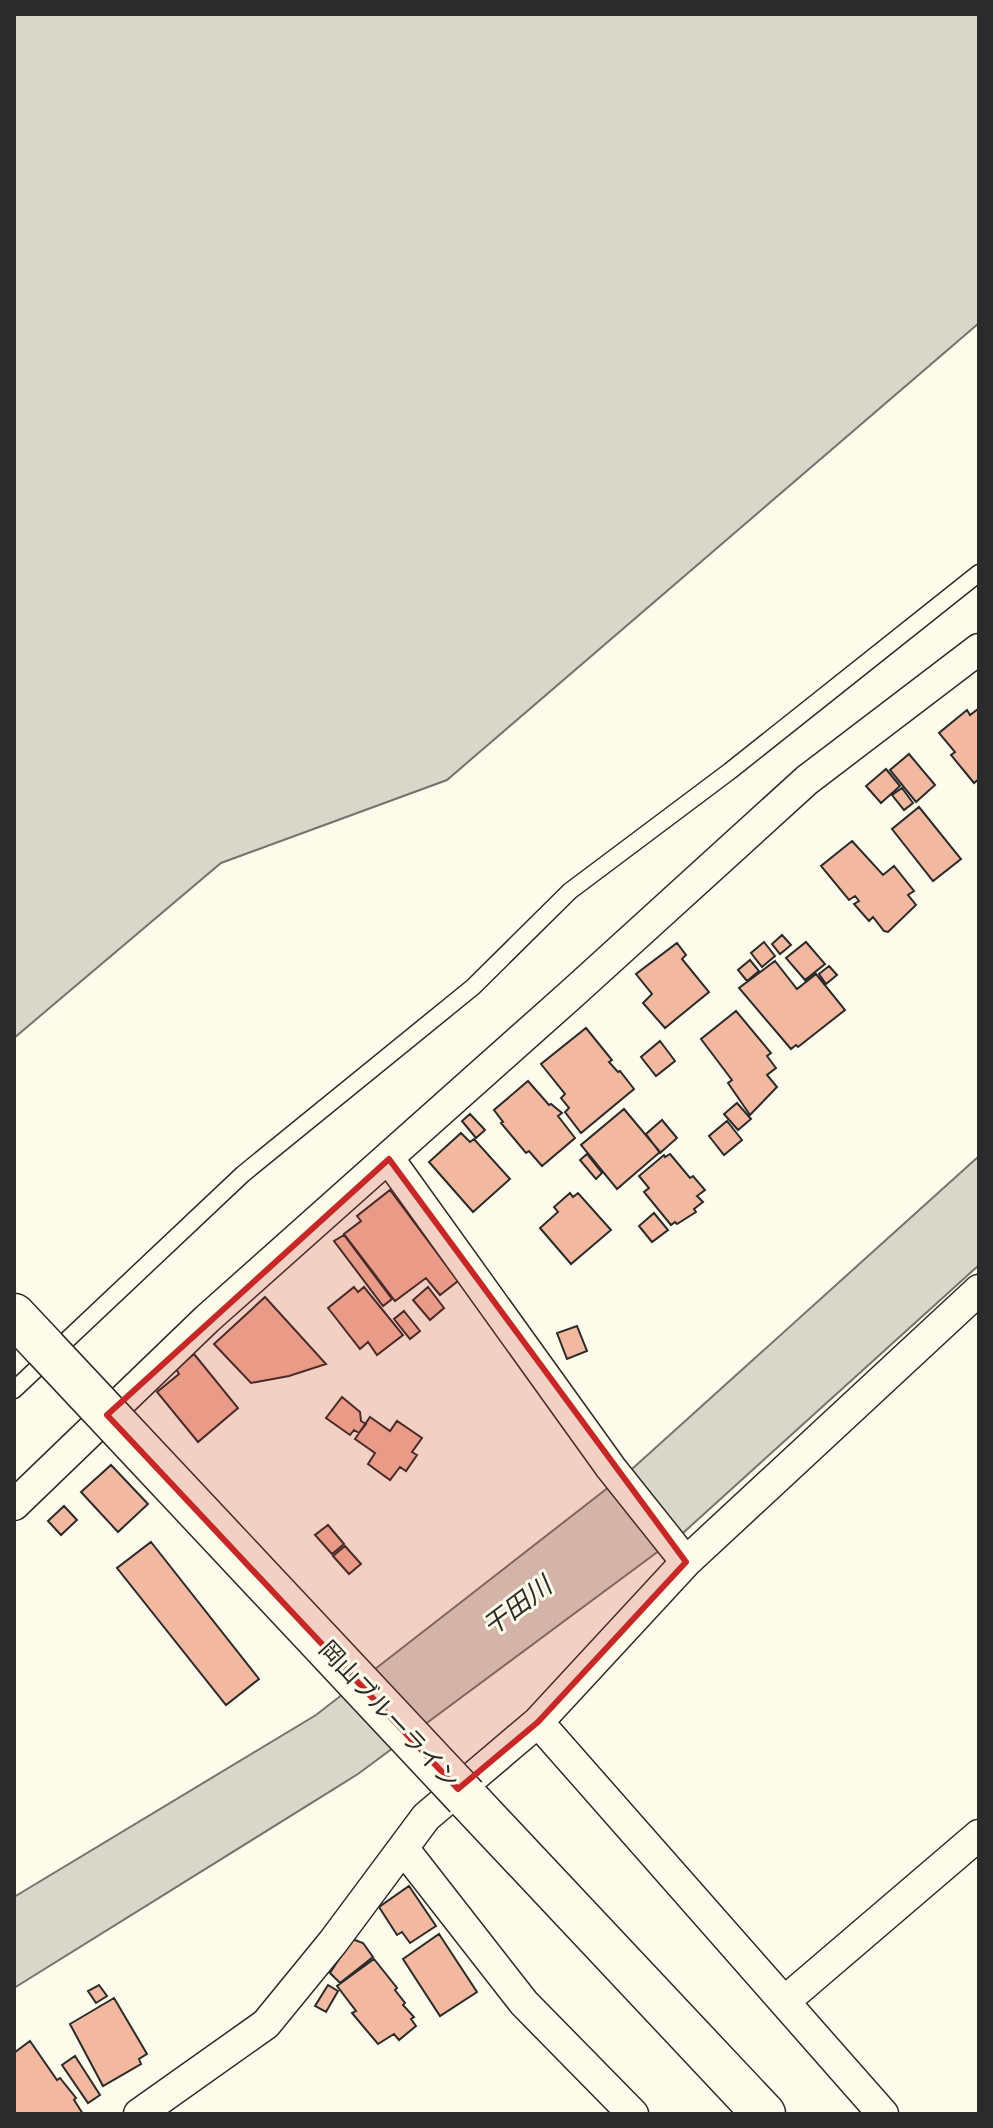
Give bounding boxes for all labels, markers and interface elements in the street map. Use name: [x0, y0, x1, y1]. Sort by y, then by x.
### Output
water label: 干田川: [477, 1570, 560, 1641]
street label: 岡山ブルーライン: [314, 1636, 464, 1794]

